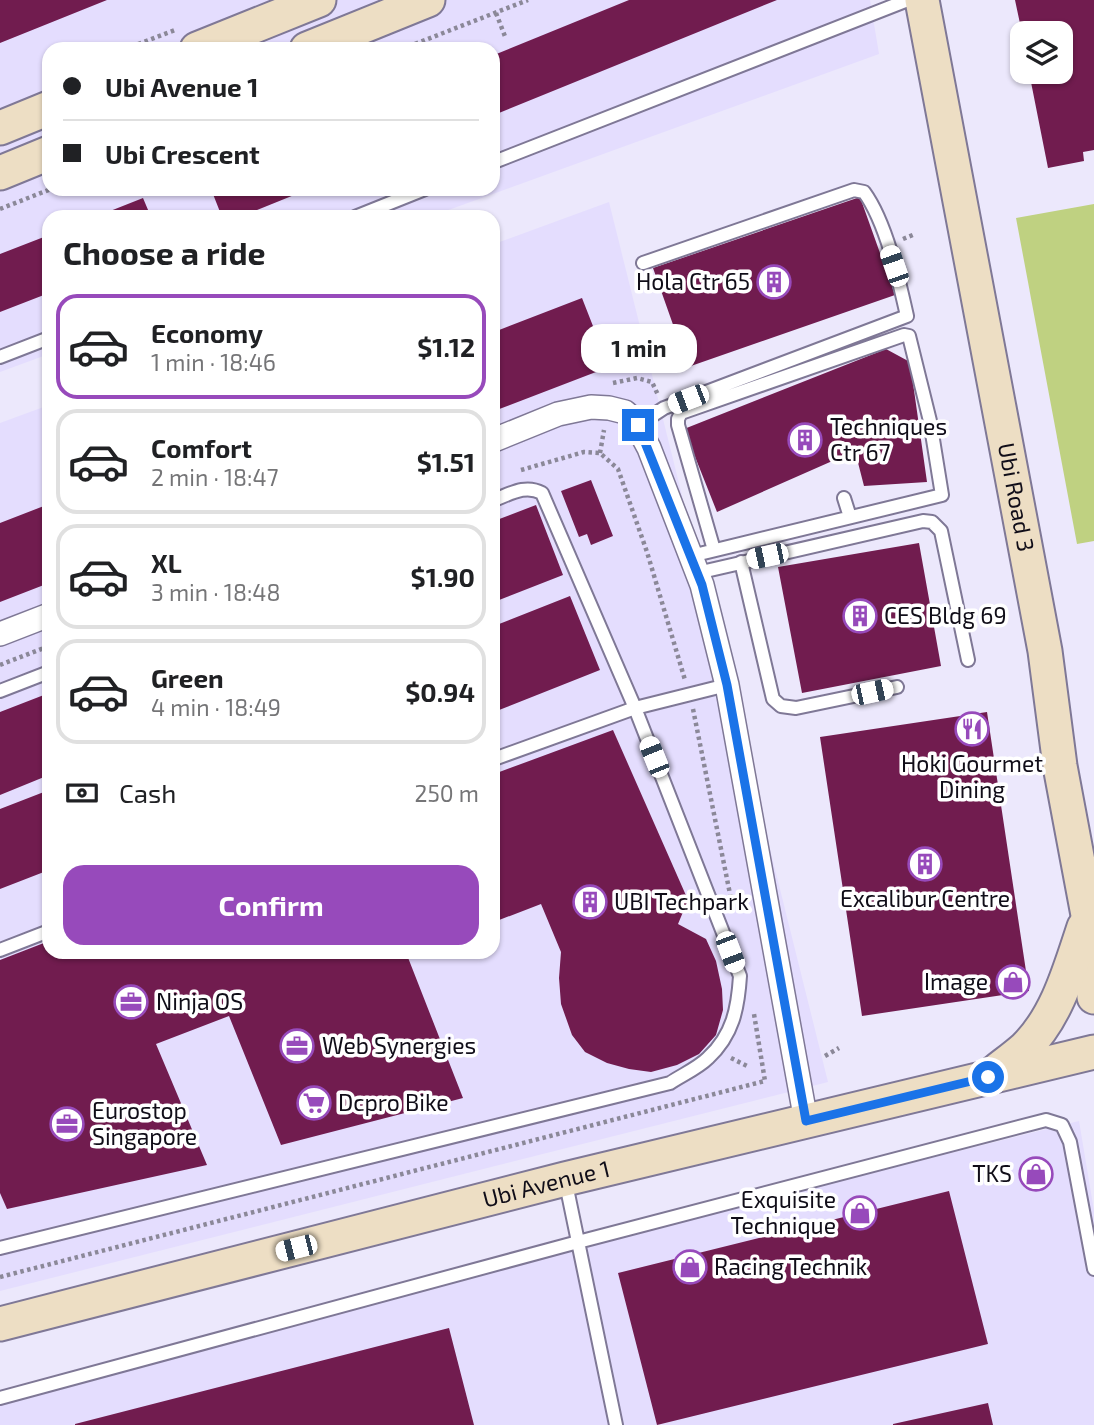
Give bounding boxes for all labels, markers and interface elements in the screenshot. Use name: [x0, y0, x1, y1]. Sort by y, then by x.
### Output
map controls: [1010, 21, 1073, 84]
button: layers: [1010, 21, 1073, 84]
text: Ubi Avenue 1: [105, 71, 259, 102]
text: Ubi Crescent: [105, 138, 260, 169]
text: Choose a ride: [63, 233, 266, 271]
car: [878, 243, 911, 289]
building icon: Hola Ctr 65: [755, 263, 793, 301]
place label: Hola Ctr 65: [636, 267, 750, 295]
icon: car: [67, 315, 130, 378]
text: Economy: [151, 317, 263, 348]
callout: 1 min: [580, 324, 696, 372]
text: $1.12: [417, 331, 475, 362]
text: 1 min: [611, 334, 667, 362]
text: 1 min · 18:46: [151, 348, 276, 376]
car: [665, 382, 712, 416]
route end: [622, 409, 654, 441]
place label: Techniques Ctr 67: [830, 412, 947, 466]
building icon: Techniques Ctr 67: [786, 421, 824, 459]
icon: car: [67, 430, 130, 493]
text: Comfort: [151, 432, 252, 463]
street label: Ubi Road 3: [993, 440, 1041, 554]
text: $1.51: [417, 446, 475, 477]
text: 2 min · 18:47: [151, 463, 278, 491]
car: [745, 541, 790, 571]
icon: car: [67, 545, 130, 608]
text: XL: [151, 547, 182, 578]
text: $1.90: [411, 561, 475, 592]
text: 3 min · 18:48: [151, 578, 280, 606]
building icon: CES Bldg 69: [841, 597, 879, 635]
place label: CES Bldg 69: [884, 601, 1007, 629]
icon: car: [67, 660, 130, 723]
text: Green: [151, 662, 224, 693]
text: $0.94: [405, 676, 475, 707]
car: [850, 677, 895, 707]
text: 4 min · 18:49: [151, 693, 281, 721]
restaurant icon: Hoki Gourmet Dining: [953, 710, 991, 748]
car: [637, 734, 672, 780]
place label: Hoki Gourmet Dining: [901, 749, 1043, 803]
icon: cash: [63, 774, 101, 812]
text: Cash: [119, 777, 176, 808]
text: 250 m: [415, 779, 479, 807]
building icon: Excalibur Centre: [906, 845, 944, 883]
button: Confirm: [63, 865, 479, 945]
building icon: UBI Techpark: [571, 883, 609, 921]
place label: Excalibur Centre: [840, 884, 1010, 912]
place label: UBI Techpark: [614, 887, 749, 915]
car: [713, 929, 748, 975]
shop icon: Image: [994, 963, 1032, 1001]
place label: Image: [924, 967, 988, 995]
office icon: Ninja OS: [112, 983, 150, 1021]
place label: Ninja OS: [156, 987, 243, 1015]
office icon: Web Synergies: [278, 1027, 316, 1065]
place label: Web Synergies: [322, 1031, 476, 1059]
route start: [972, 1061, 1004, 1093]
supermarket icon: Dcpro Bike: [295, 1084, 333, 1122]
place label: Dcpro Bike: [338, 1088, 449, 1116]
place label: Eurostop Singapore: [92, 1096, 197, 1150]
office icon: Eurostop Singapore: [48, 1105, 86, 1143]
street label: Ubi Avenue 1: [480, 1154, 613, 1213]
shop icon: TKS: [1017, 1155, 1055, 1193]
place label: TKS: [972, 1159, 1012, 1187]
place label: Exquisite Technique: [731, 1185, 836, 1239]
shop icon: Exquisite Technique: [841, 1194, 879, 1232]
car: [274, 1233, 319, 1263]
shop icon: Racing Technik: [671, 1248, 709, 1286]
place label: Racing Technik: [714, 1252, 867, 1280]

